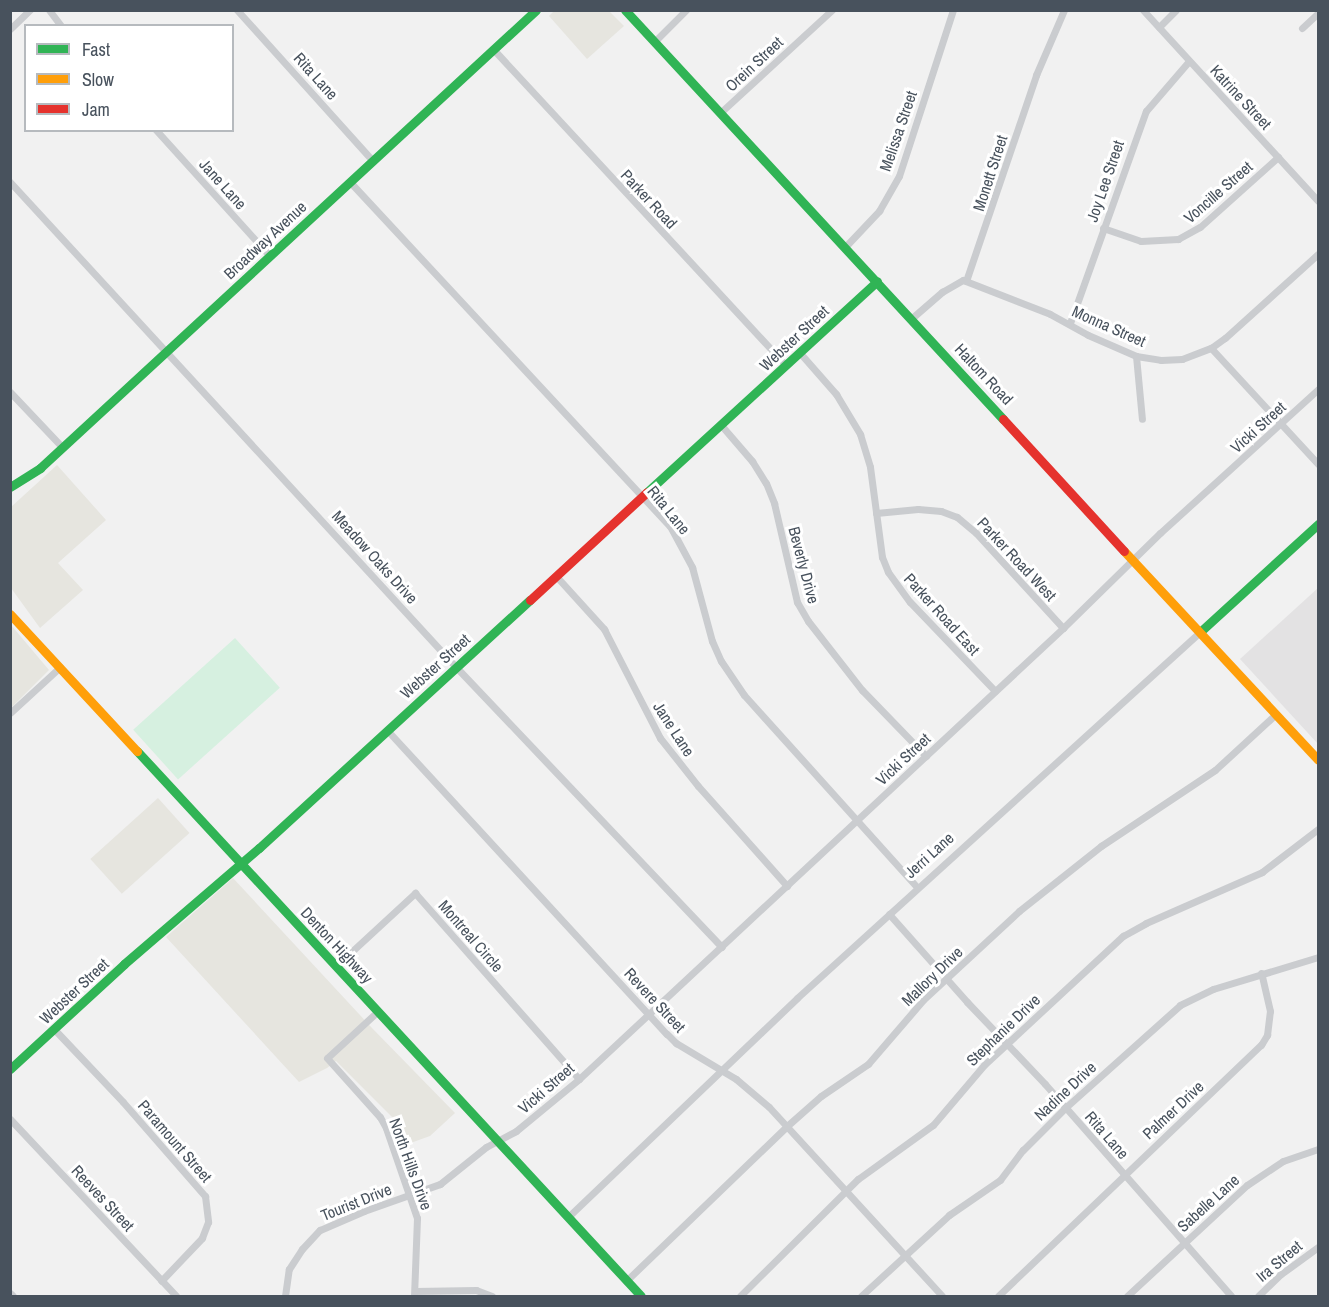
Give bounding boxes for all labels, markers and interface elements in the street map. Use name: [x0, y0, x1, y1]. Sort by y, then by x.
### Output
legend: [24, 24, 234, 132]
street label: Orein Street: [721, 33, 787, 95]
text: Fast: [82, 37, 110, 62]
street label: Rita Lane: [290, 48, 342, 104]
street label: Katrine Street: [1206, 61, 1276, 133]
text: Slow: [82, 67, 114, 92]
street label: Melissa Street: [875, 88, 921, 174]
text: Jam: [82, 97, 110, 122]
street label: Monett Street: [969, 133, 1011, 213]
street label: Joy Lee Street: [1082, 138, 1128, 224]
street label: Jane Lane: [195, 155, 251, 213]
street label: Voncille Street: [1180, 157, 1256, 227]
street label: Parker Road: [617, 166, 681, 232]
street label: Broadway Avenue: [220, 197, 310, 283]
street label: Webster Street: [756, 301, 832, 375]
street label: Monna Street: [1069, 301, 1149, 351]
street label: Haltom Road: [951, 339, 1017, 409]
street label: Vicki Street: [1226, 397, 1290, 457]
street label: Rita Lane: [644, 482, 694, 538]
street label: Meadow Oaks Drive: [328, 506, 422, 608]
street label: Parker Road West: [974, 513, 1060, 605]
street label: Beverly Drive: [785, 524, 823, 606]
street label: Parker Road East: [900, 569, 984, 659]
street label: Webster Street: [396, 630, 474, 702]
street label: Jane Lane: [649, 698, 699, 760]
street label: Vicki Street: [872, 729, 934, 789]
street label: Jerri Lane: [901, 828, 957, 882]
street label: Montreal Circle: [435, 896, 507, 976]
street label: Denton Highway: [297, 903, 377, 987]
street label: Mallory Drive: [898, 942, 966, 1010]
street label: Webster Street: [36, 954, 112, 1028]
street label: Revere Street: [620, 964, 690, 1036]
street label: Stephanie Drive: [962, 990, 1044, 1070]
street label: Nadine Drive: [1030, 1058, 1100, 1124]
street label: Vicki Street: [514, 1059, 578, 1117]
street label: Palmer Drive: [1138, 1077, 1208, 1143]
street label: Paramount Street: [134, 1096, 216, 1186]
street label: Rita Lane: [1081, 1107, 1133, 1163]
street label: North Hills Drive: [386, 1116, 436, 1212]
street label: Reeves Street: [68, 1161, 138, 1235]
street label: Sabelle Lane: [1173, 1170, 1243, 1236]
street label: Tourist Drive: [318, 1179, 394, 1225]
street label: Ira Street: [1252, 1236, 1306, 1286]

